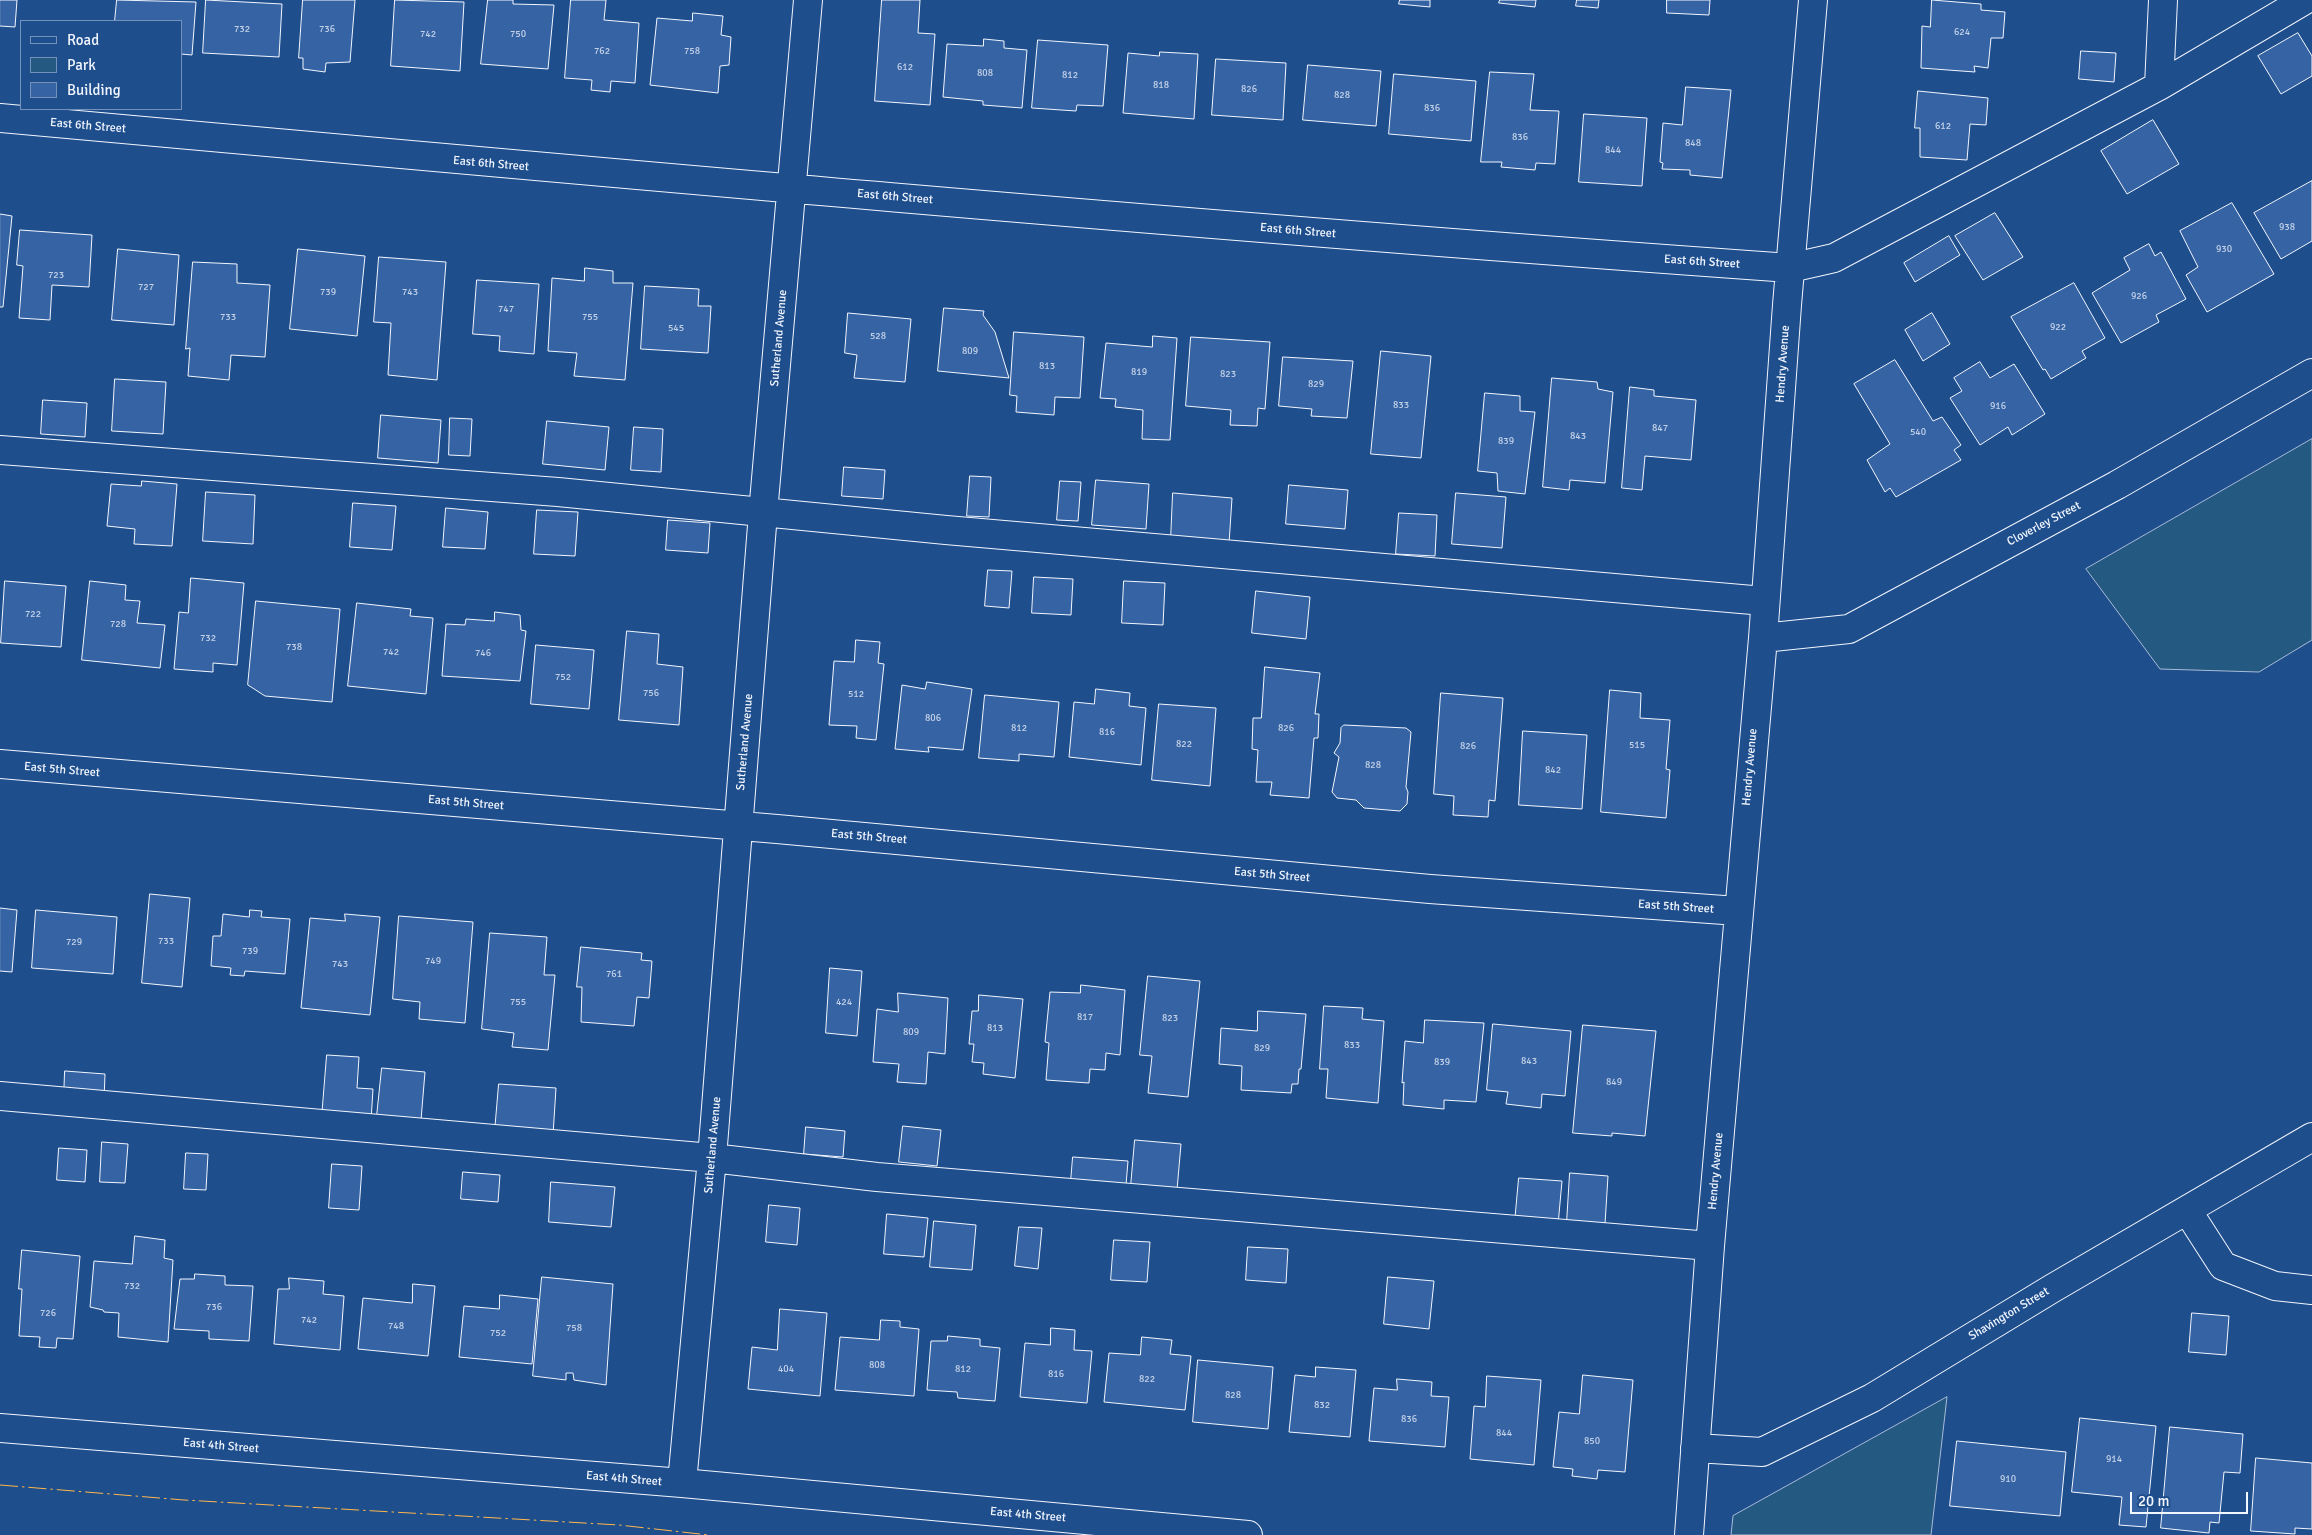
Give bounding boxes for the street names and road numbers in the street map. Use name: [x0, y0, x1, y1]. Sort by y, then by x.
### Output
street label: East 6th Street: [50, 116, 126, 136]
street label: East 6th Street: [453, 154, 529, 174]
street label: East 6th Street: [857, 187, 933, 207]
street label: East 6th Street: [1260, 221, 1336, 241]
street label: East 6th Street: [1664, 252, 1740, 272]
street label: Sutherland Avenue: [768, 289, 790, 387]
street label: Hendry Avenue: [1773, 325, 1793, 403]
street label: Cloverley Street: [2005, 499, 2083, 549]
street label: Sutherland Avenue: [734, 693, 756, 791]
street label: Hendry Avenue: [1739, 728, 1761, 806]
street label: East 5th Street: [24, 760, 100, 780]
street label: East 5th Street: [428, 793, 504, 813]
street label: East 5th Street: [831, 827, 907, 847]
street label: East 5th Street: [1234, 865, 1310, 885]
street label: East 5th Street: [1638, 897, 1714, 917]
street label: Sutherland Avenue: [702, 1096, 724, 1194]
street label: Hendry Avenue: [1705, 1132, 1727, 1210]
street label: Shavington Street: [1966, 1284, 2052, 1344]
street label: East 4th Street: [183, 1436, 259, 1456]
street label: East 4th Street: [586, 1469, 662, 1489]
street label: East 4th Street: [990, 1505, 1066, 1525]

